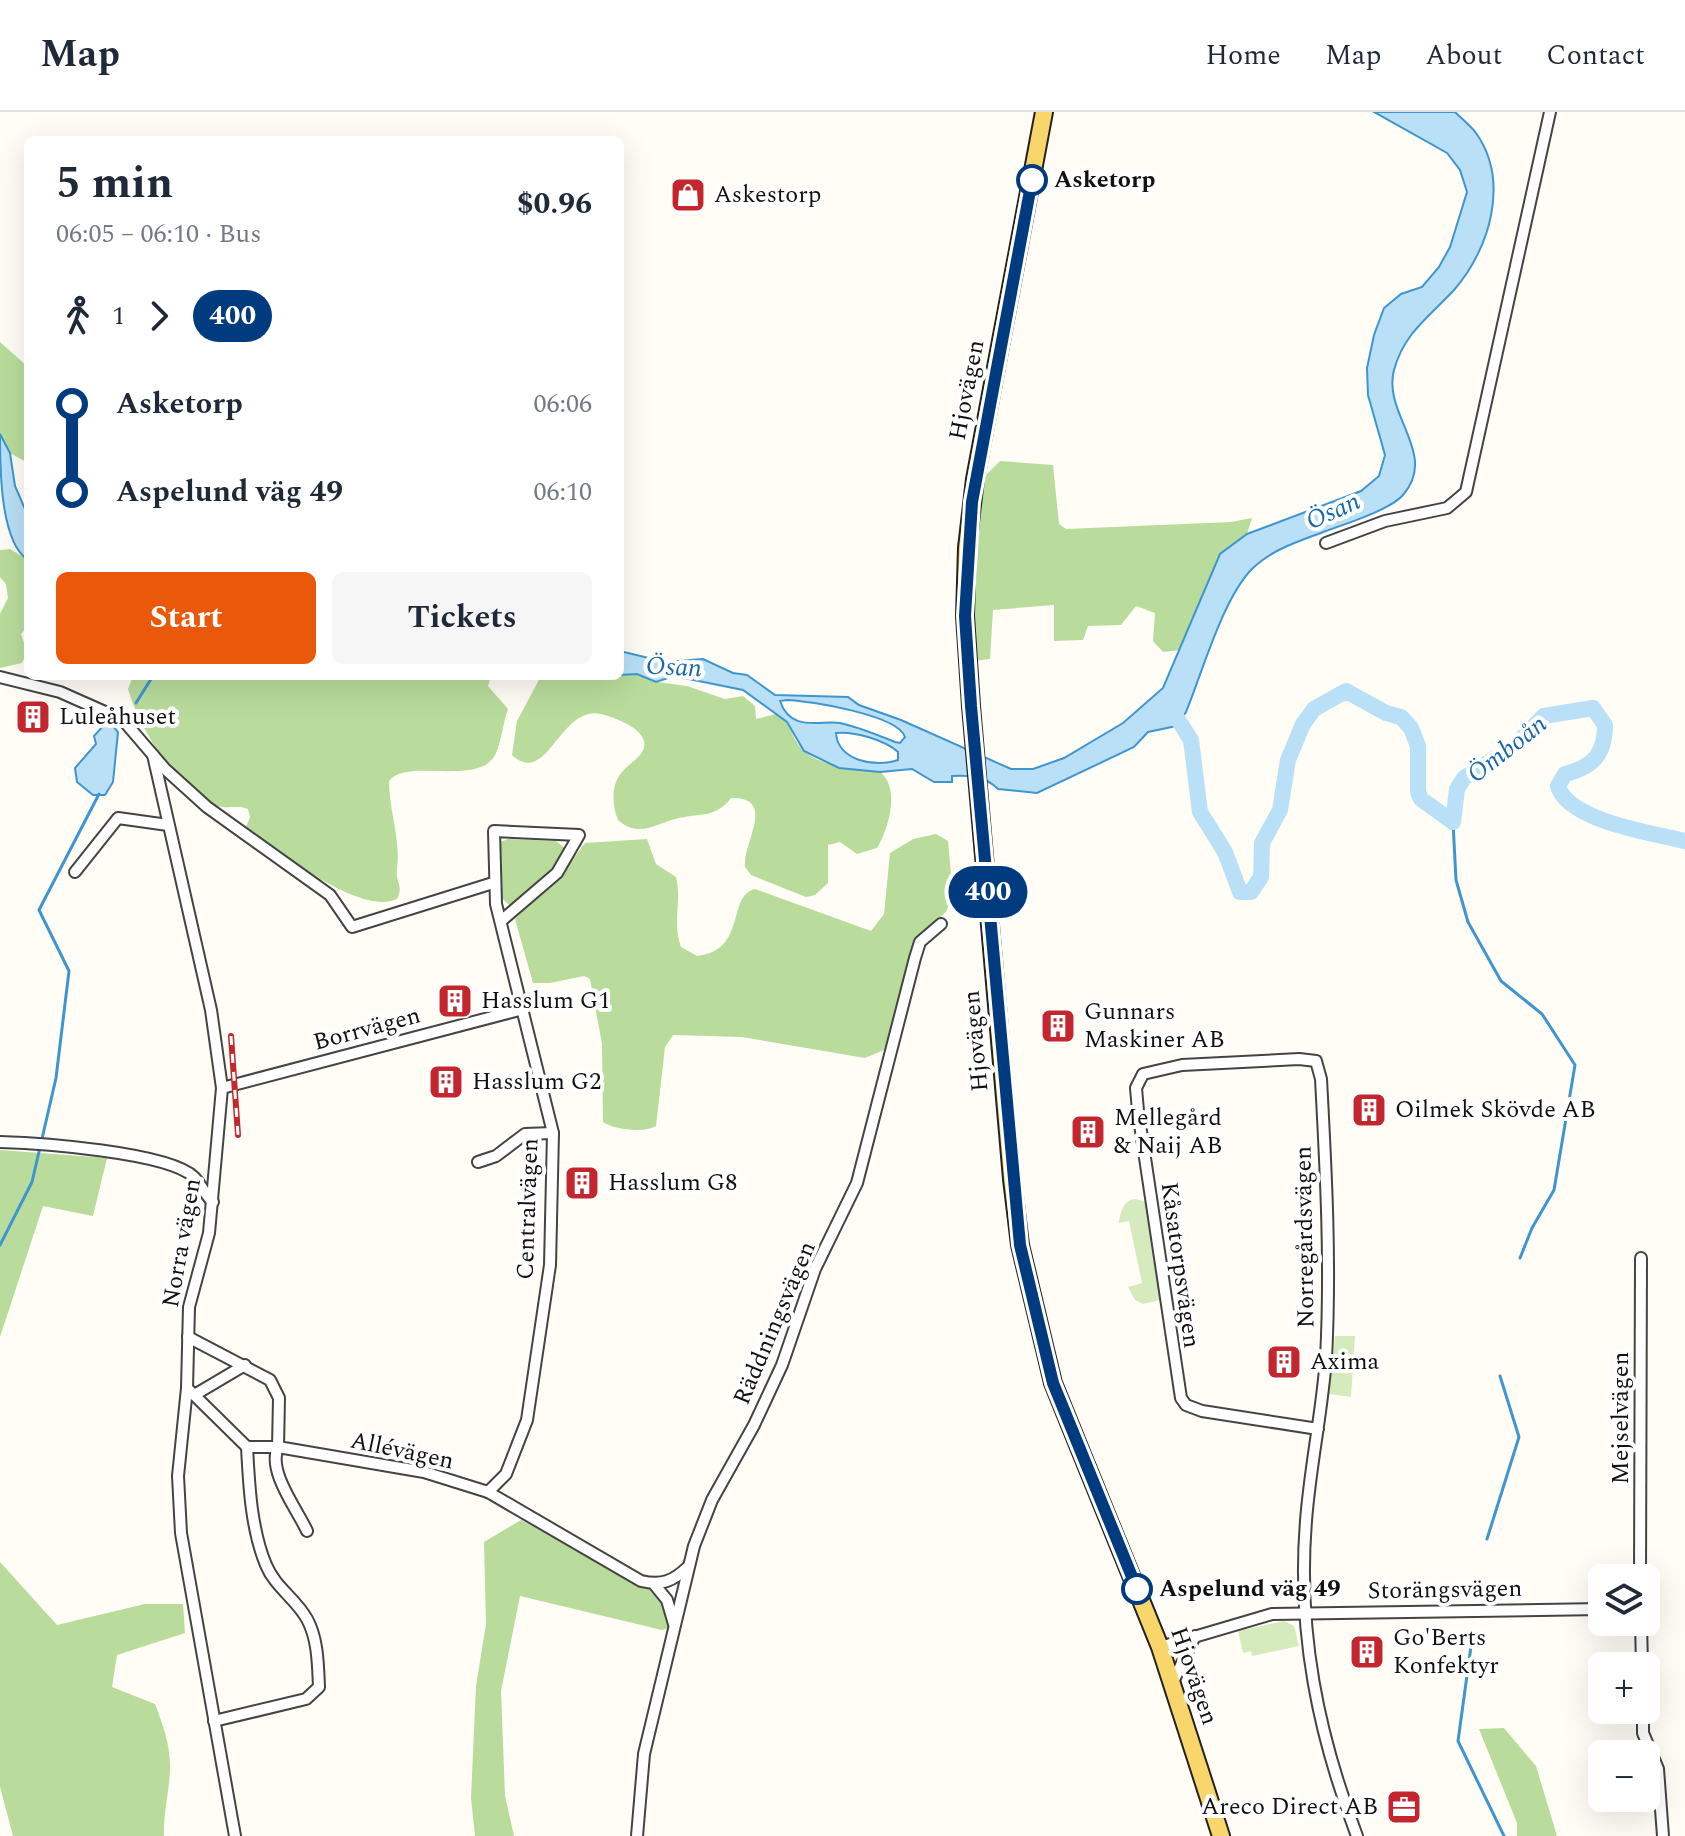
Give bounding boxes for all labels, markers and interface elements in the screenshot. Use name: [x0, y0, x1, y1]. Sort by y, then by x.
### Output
text: Map: [40, 26, 120, 84]
text: Home: [1205, 34, 1281, 77]
text: Map: [1325, 34, 1381, 77]
text: About: [1425, 34, 1502, 77]
text: Contact: [1546, 34, 1645, 77]
text: 5 min: [56, 150, 173, 217]
place label: Asketorp: [1054, 162, 1155, 198]
marker: Asketorp: [1017, 165, 1047, 195]
shop icon: Askestorp: [669, 176, 707, 214]
place label: Askestorp: [714, 177, 821, 213]
text: $0.96: [517, 181, 592, 227]
text: 06:05 – 06:10 · Bus: [56, 214, 261, 254]
icon: walk: [56, 294, 100, 338]
icon: forward: [137, 294, 181, 338]
text: 400: [209, 294, 256, 337]
text: 1: [112, 296, 125, 336]
street label: Hjovägen: [940, 337, 994, 443]
text: Asketorp: [116, 381, 243, 427]
text: 06:06: [533, 384, 592, 424]
text: Aspelund väg 49: [116, 469, 343, 515]
text: 06:10: [533, 472, 592, 512]
water label: Ösan: [1299, 481, 1367, 541]
button: Start: [56, 572, 316, 664]
button: Tickets: [332, 572, 592, 664]
water label: Ösan: [645, 646, 703, 688]
building icon: Luleåhuset: [14, 698, 52, 736]
place label: Luleåhuset: [59, 699, 176, 735]
water label: Ömboån: [1458, 705, 1556, 793]
line badge: 400: [942, 866, 1034, 918]
text: 400: [964, 870, 1012, 913]
building icon: Hasslum G1: [436, 982, 474, 1020]
place label: Hasslum G1: [481, 983, 610, 1019]
street label: Hjovägen: [954, 989, 998, 1093]
place label: Gunnars Maskiner AB: [1084, 994, 1224, 1058]
street label: Borrvägen: [309, 997, 425, 1061]
building icon: Gunnars Maskiner AB: [1039, 1007, 1077, 1045]
building icon: Hasslum G2: [427, 1063, 465, 1101]
place label: Hasslum G2: [472, 1064, 601, 1100]
building icon: Oilmek Skövde AB: [1350, 1091, 1388, 1129]
place label: Oilmek Skövde AB: [1395, 1092, 1596, 1128]
place label: Mellegård & Naij AB: [1114, 1100, 1222, 1164]
building icon: Mellegård & Naij AB: [1069, 1113, 1107, 1151]
street label: Centralvägen: [508, 1138, 548, 1280]
street label: Norregårdsvägen: [1285, 1146, 1325, 1328]
building icon: Hasslum G8: [563, 1164, 601, 1202]
place label: Hasslum G8: [608, 1165, 737, 1201]
street label: Norra vägen: [153, 1175, 211, 1311]
street label: Kåsatorpsvägen: [1151, 1180, 1209, 1350]
street label: Räddningsvägen: [724, 1236, 826, 1410]
building icon: Axima: [1265, 1343, 1303, 1381]
place label: Axima: [1310, 1344, 1379, 1380]
street label: Mejselvägen: [1603, 1352, 1639, 1484]
street label: Allévägen: [347, 1422, 457, 1480]
map controls: [1588, 1564, 1660, 1812]
button: layers: [1588, 1564, 1660, 1636]
place label: Aspelund väg 49: [1159, 1571, 1341, 1607]
street label: Storängsvägen: [1367, 1571, 1523, 1609]
marker: Aspelund väg 49: [1122, 1574, 1152, 1604]
place label: Go'Berts Konfektyr: [1393, 1620, 1499, 1684]
street label: Hjovägen: [1160, 1622, 1228, 1730]
building icon: Go'Berts Konfektyr: [1348, 1633, 1386, 1671]
button: +: [1588, 1652, 1660, 1724]
button: −: [1588, 1740, 1660, 1812]
office icon: Areco Direct AB: [1385, 1788, 1423, 1826]
place label: Areco Direct AB: [1201, 1789, 1378, 1825]

